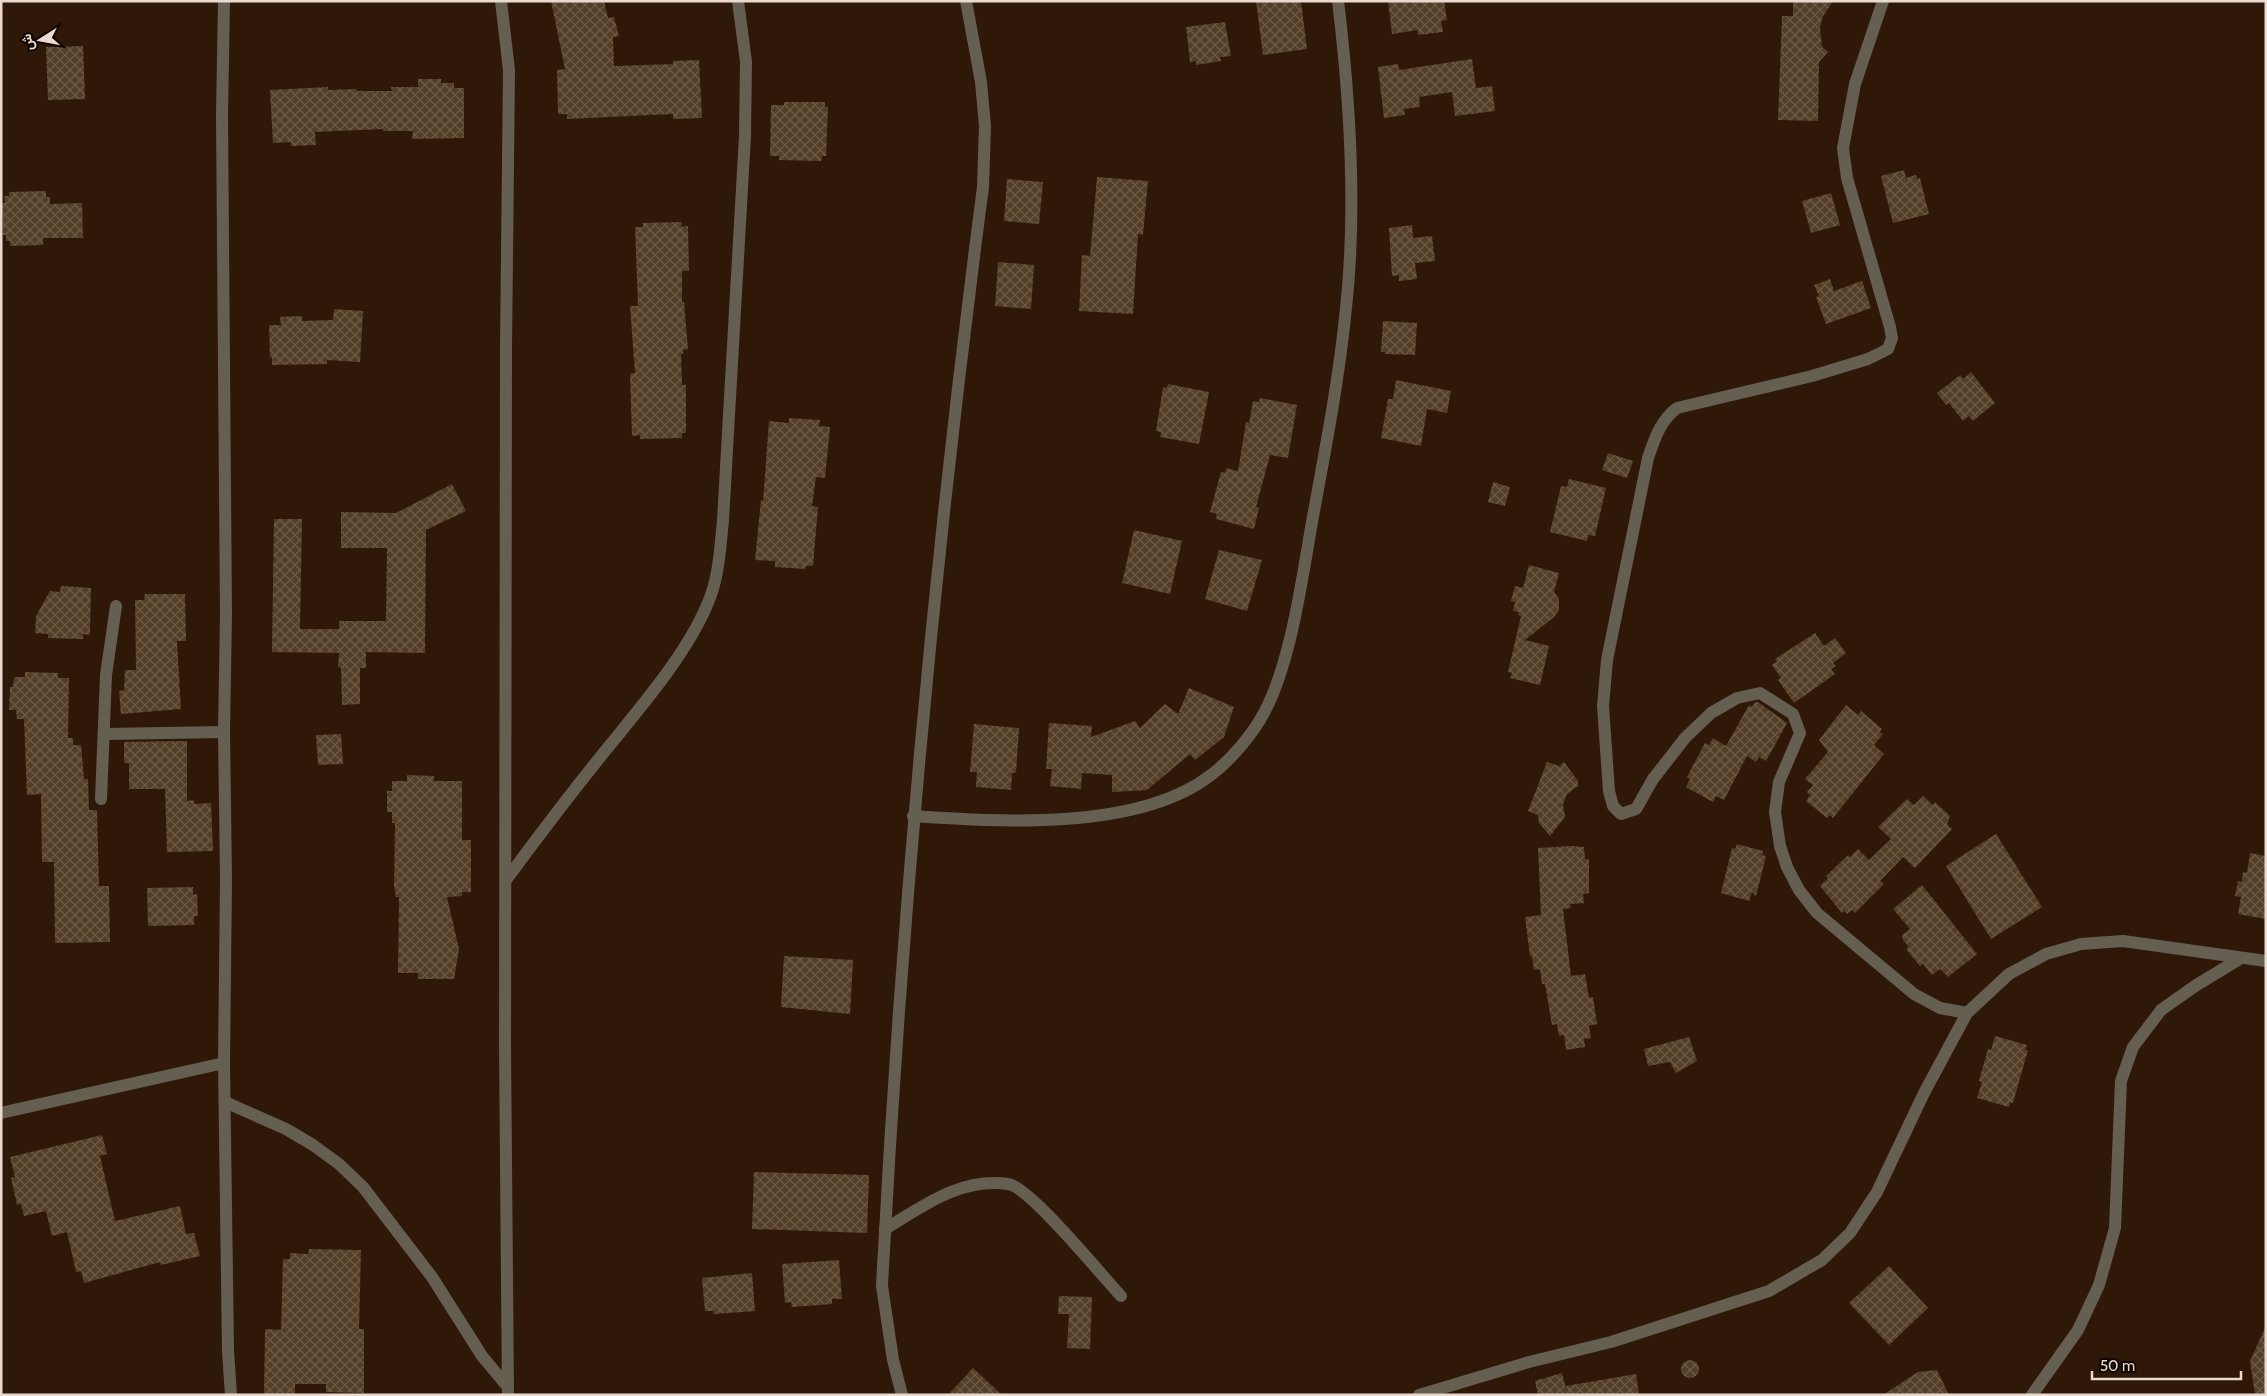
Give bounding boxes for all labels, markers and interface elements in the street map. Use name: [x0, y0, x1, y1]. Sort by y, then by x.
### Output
north arrow: [15, 15, 65, 65]
text: ش: [17, 32, 38, 52]
scale bar: [2092, 1348, 2241, 1380]
text: 50 m: [2100, 1357, 2135, 1375]

